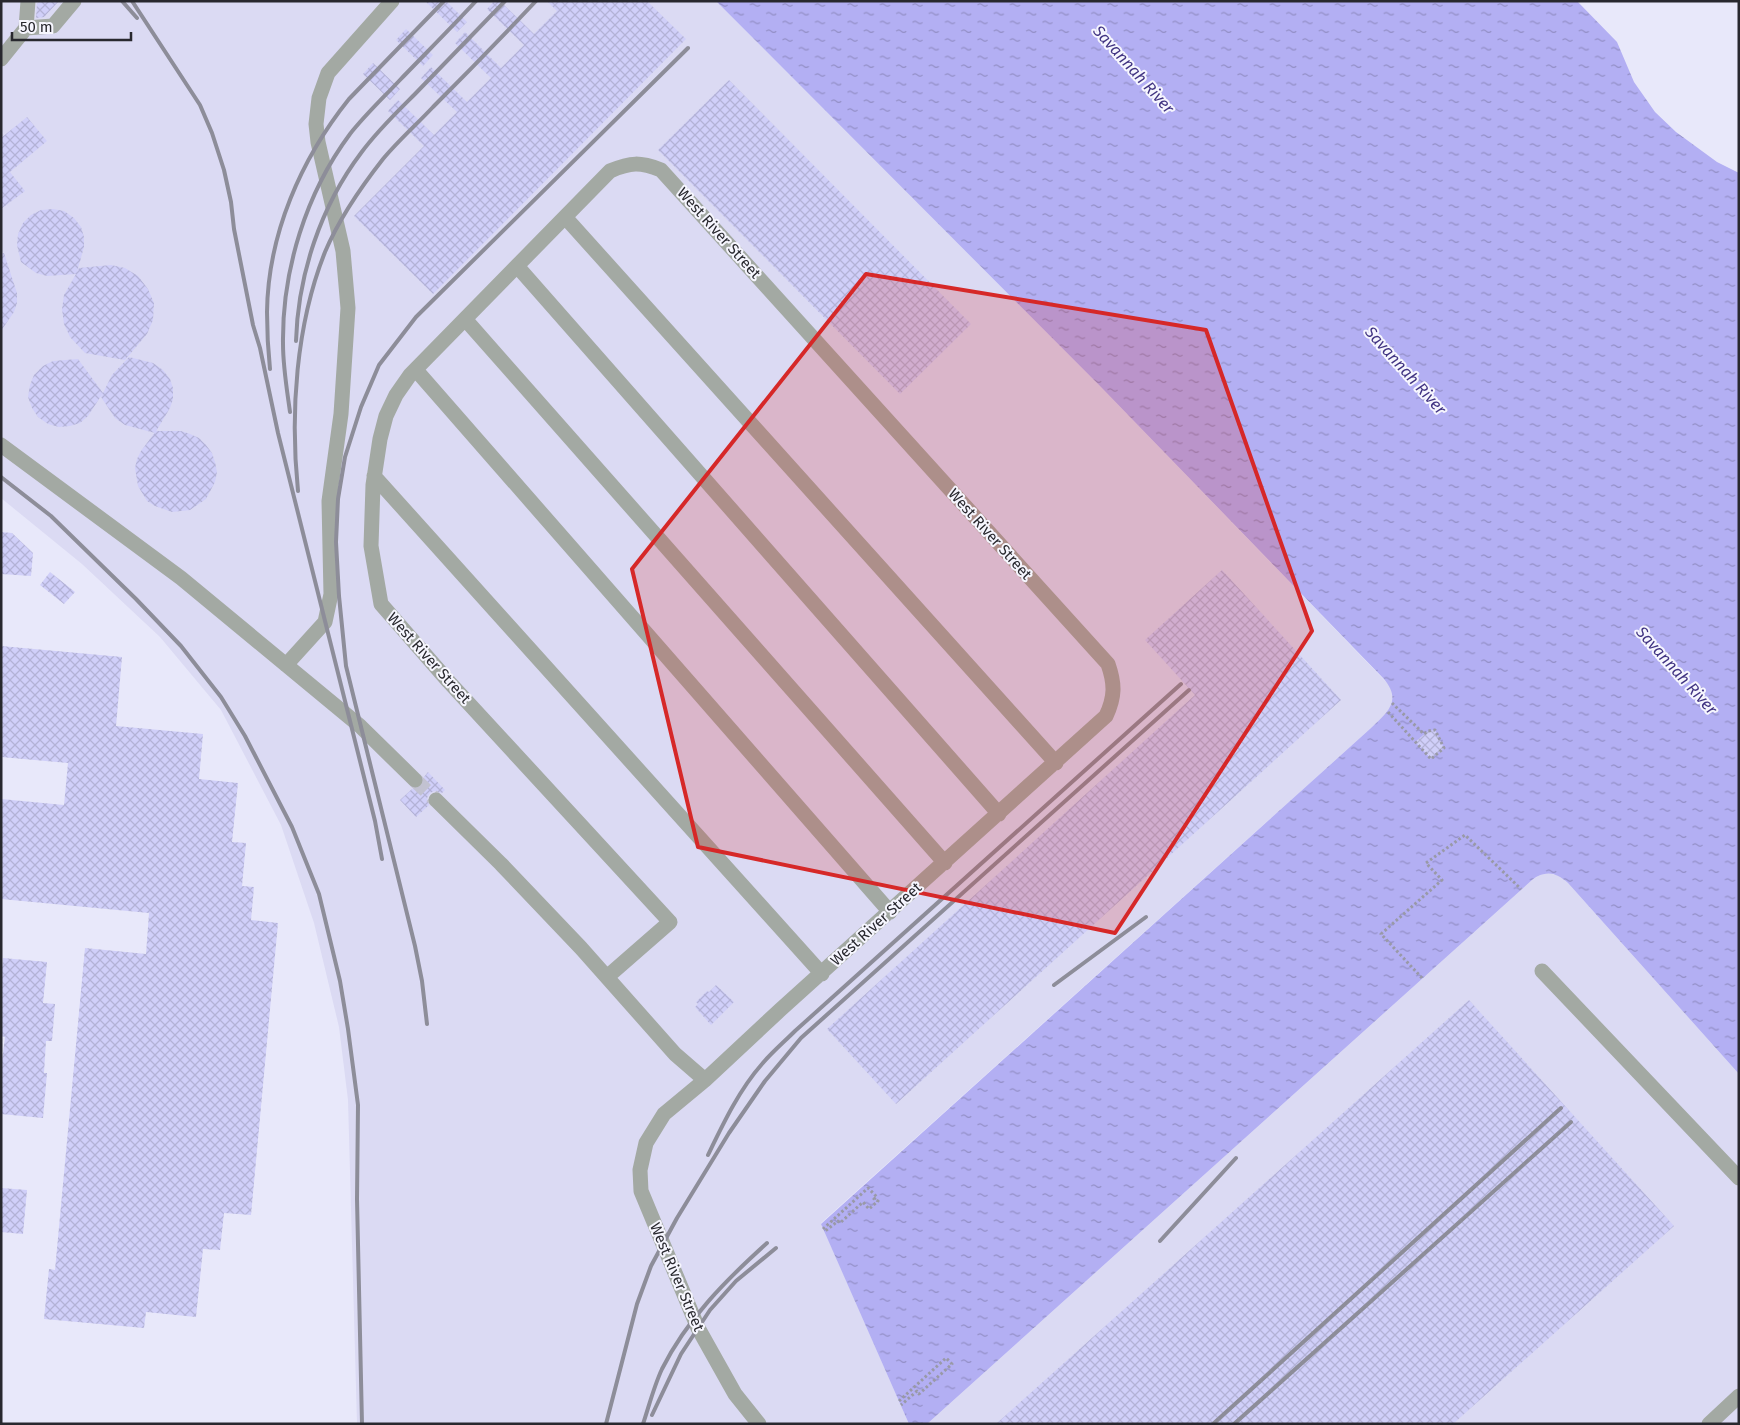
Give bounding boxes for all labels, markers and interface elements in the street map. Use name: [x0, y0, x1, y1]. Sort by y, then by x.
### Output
scale bar: [12, 10, 131, 42]
text: 50 m: [20, 18, 53, 36]
water label: Savannah River: [1089, 21, 1179, 118]
street label: West River Street: [673, 184, 765, 283]
water label: Savannah River: [1361, 322, 1451, 419]
street label: West River Street: [944, 485, 1036, 584]
street label: West River Street: [383, 609, 475, 708]
water label: Savannah River: [1632, 622, 1722, 719]
street label: West River Street: [827, 878, 926, 970]
street label: West River Street: [646, 1220, 708, 1334]

